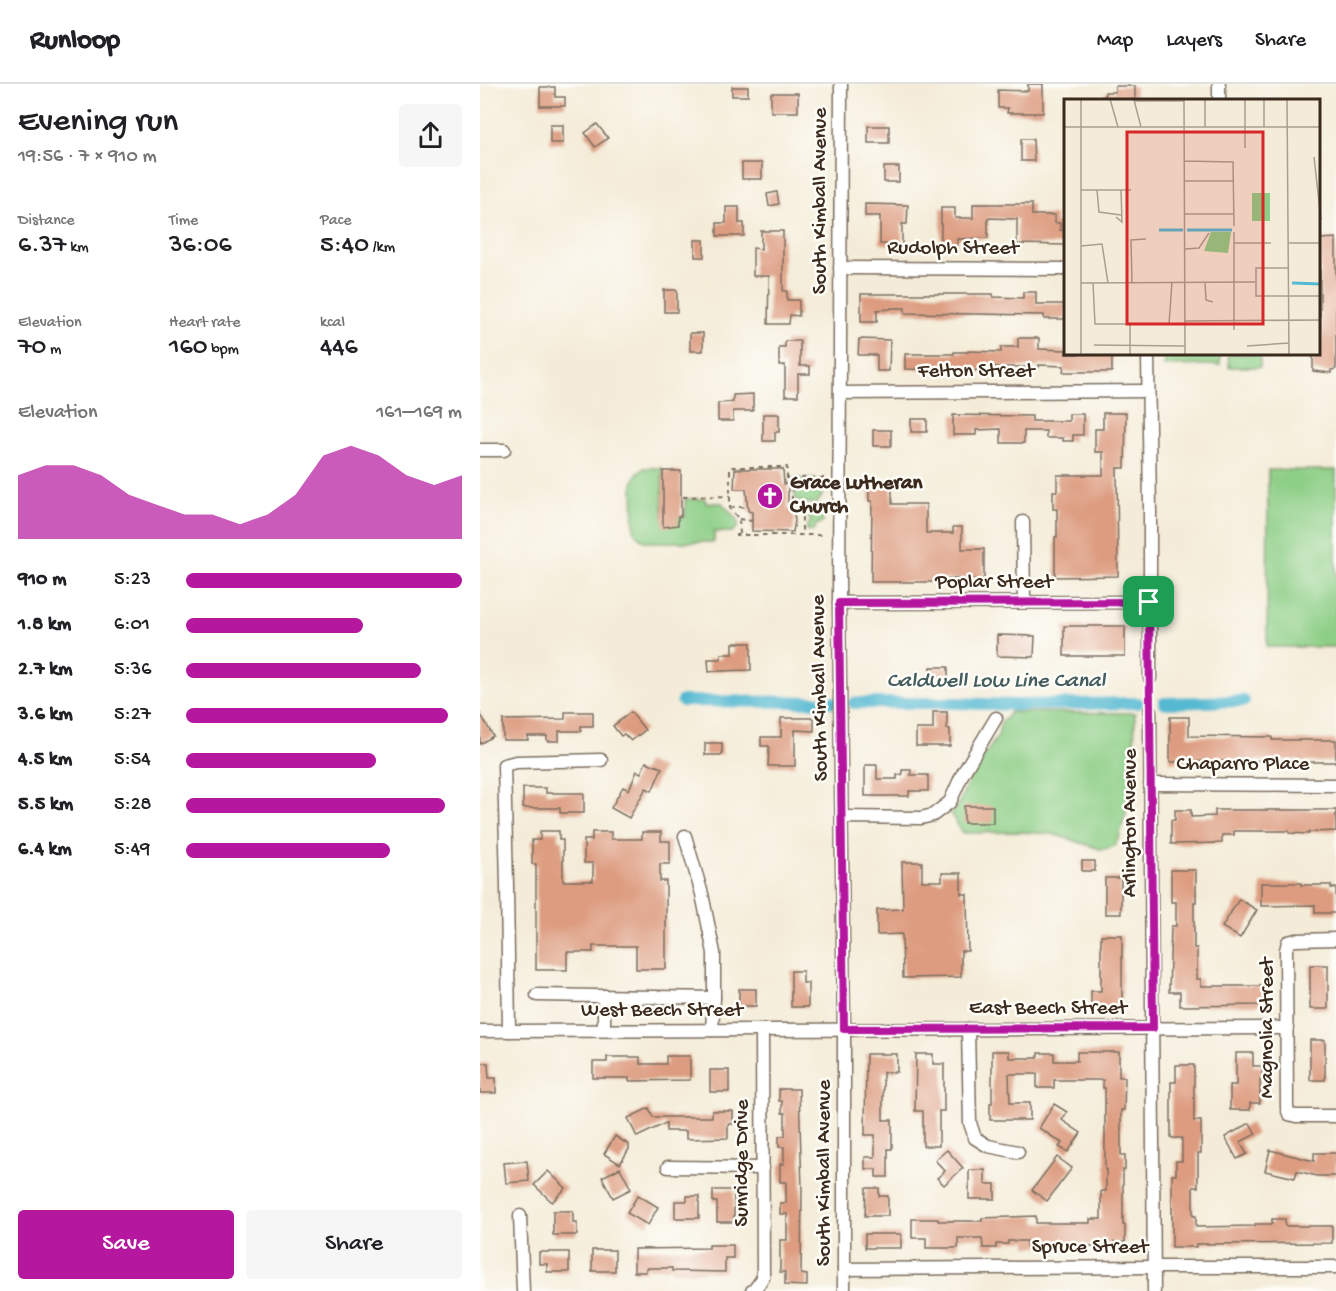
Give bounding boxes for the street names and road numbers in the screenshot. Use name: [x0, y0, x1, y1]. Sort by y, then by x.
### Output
street label: South Kimball Avenue: [809, 107, 834, 294]
street label: Rudolph Street: [887, 237, 1021, 262]
street label: Felton Street: [917, 360, 1037, 385]
street label: Poplar Street: [934, 571, 1055, 596]
street label: South Kimball Avenue: [807, 593, 835, 781]
street label: Arlington Avenue: [1119, 748, 1144, 897]
street label: Chaparro Place: [1177, 753, 1311, 778]
street label: Magnolia Street: [1256, 955, 1281, 1098]
street label: East Beech Street: [969, 997, 1129, 1022]
street label: West Beech Street: [581, 999, 745, 1024]
street label: South Kimball Avenue: [813, 1079, 838, 1266]
street label: Sunridge Drive: [731, 1098, 756, 1227]
street label: Spruce Street: [1032, 1236, 1151, 1261]

